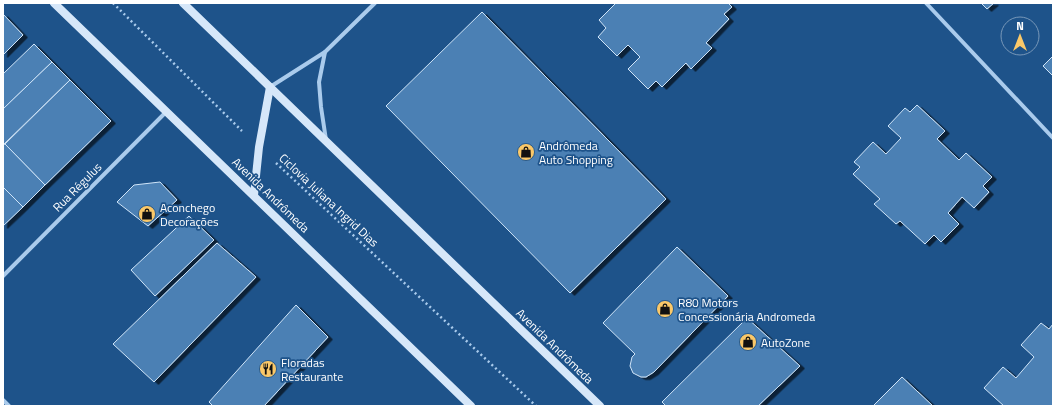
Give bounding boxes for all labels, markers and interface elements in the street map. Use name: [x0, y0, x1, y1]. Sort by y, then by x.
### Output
north arrow: [1000, 16, 1040, 56]
text: N: [1016, 18, 1024, 34]
place label: Andrômeda Auto Shopping: [539, 136, 613, 169]
shop icon: Andrômeda Auto Shopping: [516, 142, 536, 162]
street label: Ciclovia Juliana Ingrid Dias: [275, 149, 383, 252]
street label: Avenida Andrômeda: [228, 153, 314, 237]
street label: Rua Régulus: [48, 158, 106, 216]
place label: Aconchego Decorações: [160, 198, 219, 231]
shop icon: Aconchego Decorações: [137, 204, 157, 224]
place label: R80 Motors Concessionária Andromeda: [678, 293, 815, 326]
shop icon: R80 Motors Concessionária Andromeda: [655, 299, 675, 319]
street label: Avenida Andrômeda: [512, 304, 598, 388]
shop icon: AutoZone: [738, 332, 758, 352]
place label: AutoZone: [761, 333, 810, 352]
place label: Floradas Restaurante: [281, 353, 343, 386]
restaurant icon: Floradas Restaurante: [258, 359, 278, 379]

